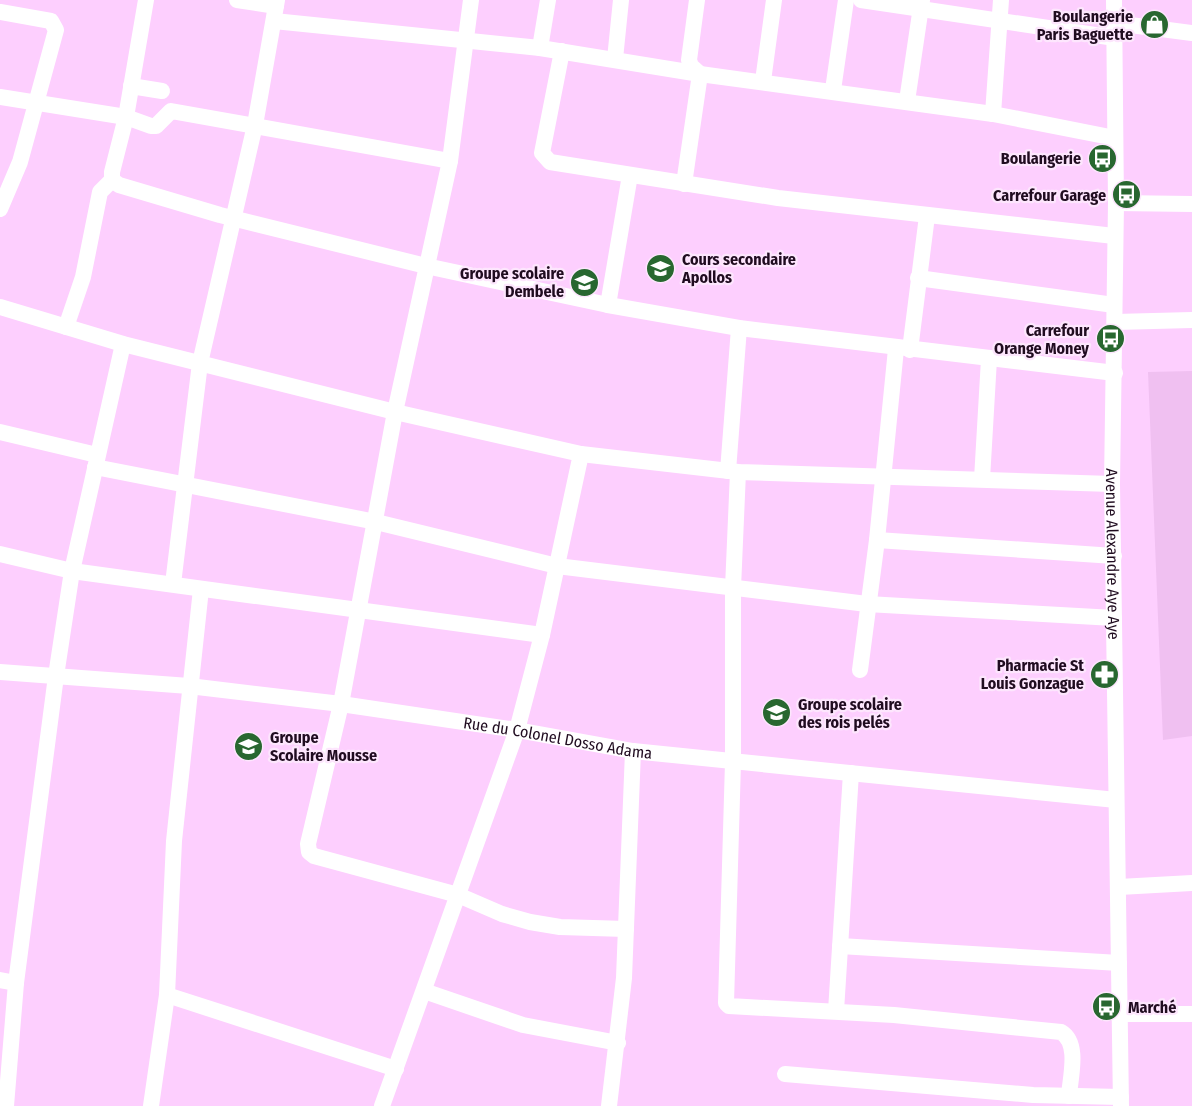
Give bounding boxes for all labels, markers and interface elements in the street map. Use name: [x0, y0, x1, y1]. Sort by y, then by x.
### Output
place label: Boulangerie Paris Baguette: [1037, 7, 1133, 44]
shop icon: Boulangerie Paris Baguette: [1138, 9, 1170, 41]
bus stop icon: Boulangerie: [1086, 142, 1118, 174]
place label: Boulangerie: [1001, 149, 1081, 168]
bus stop icon: Carrefour Garage: [1111, 179, 1143, 211]
place label: Carrefour Garage: [993, 186, 1106, 205]
place label: Cours secondaire Apollos: [681, 250, 796, 287]
school or university icon: Cours secondaire Apollos: [645, 252, 677, 284]
place label: Groupe scolaire Dembele: [460, 264, 564, 301]
school or university icon: Groupe scolaire Dembele: [569, 266, 601, 298]
place label: Carrefour Orange Money: [994, 321, 1089, 358]
bus stop icon: Carrefour Orange Money: [1094, 323, 1126, 355]
street label: Avenue Alexandre Aye Aye: [1102, 468, 1124, 640]
place label: Pharmacie St Louis Gonzague: [981, 656, 1084, 693]
pharmacy icon: Pharmacie St Louis Gonzague: [1089, 658, 1121, 690]
place label: Groupe scolaire des rois pelés: [798, 695, 902, 732]
school or university icon: Groupe scolaire des rois pelés: [761, 697, 793, 729]
street label: Rue du Colonel Dosso Adama: [462, 713, 653, 762]
place label: Groupe Scolaire Mousse: [270, 728, 377, 765]
school or university icon: Groupe Scolaire Mousse: [233, 730, 265, 762]
bus stop icon: Marché: [1091, 991, 1123, 1023]
place label: Marché: [1128, 998, 1176, 1017]

